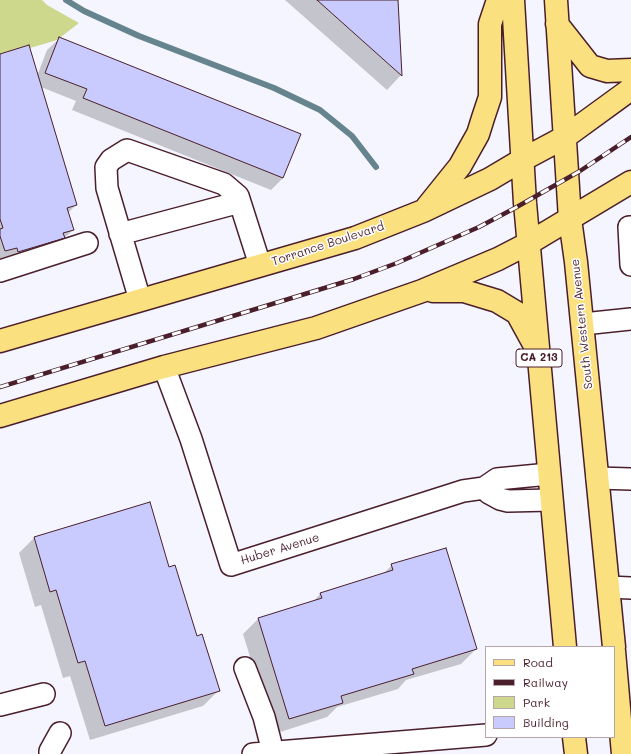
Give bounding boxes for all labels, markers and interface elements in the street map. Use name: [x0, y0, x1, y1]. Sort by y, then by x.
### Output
street label: Torrance Boulevard: [270, 219, 386, 269]
street label: South Western Avenue: [568, 258, 596, 390]
road number: CA 213: [516, 349, 562, 367]
street label: Huber Avenue: [239, 530, 321, 568]
legend: [485, 646, 615, 738]
text: Road: [523, 654, 553, 670]
text: Railway: [523, 674, 568, 690]
text: Park: [523, 694, 550, 710]
text: Building: [523, 714, 569, 730]

